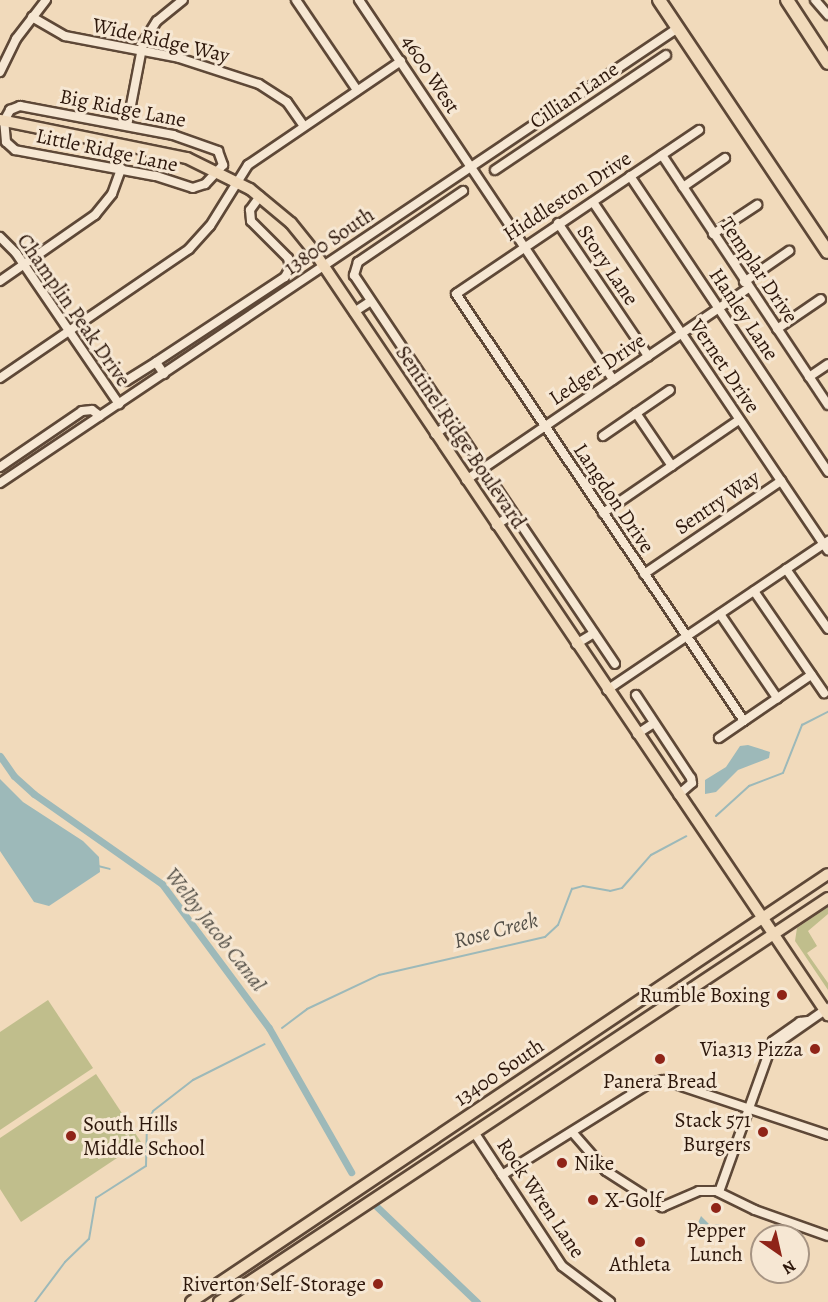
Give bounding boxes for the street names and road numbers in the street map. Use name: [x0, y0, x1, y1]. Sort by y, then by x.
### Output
street label: Wide Ridge Way: [90, 12, 232, 68]
street label: 4600 West: [396, 30, 466, 118]
street label: Cillian Lane: [525, 56, 623, 134]
street label: Big Ridge Lane: [58, 83, 188, 133]
street label: Little Ridge Lane: [34, 123, 180, 177]
street label: Hiddleston Drive: [498, 145, 636, 247]
street label: 13800 South: [279, 202, 379, 280]
street label: Templar Drive: [714, 212, 804, 328]
street label: Story Lane: [572, 220, 644, 310]
street label: Champlin Peak Drive: [12, 229, 136, 391]
street label: Hanley Lane: [704, 263, 784, 365]
street label: Vernet Drive: [684, 314, 766, 418]
street label: Ledger Drive: [544, 328, 650, 410]
street label: Sentinel Ridge Boulevard: [390, 341, 532, 533]
street label: Langdon Drive: [568, 438, 660, 558]
street label: Sentry Way: [670, 464, 764, 540]
street label: 13400 South: [449, 1033, 549, 1111]
street label: Rock Wren Lane: [492, 1133, 590, 1263]

